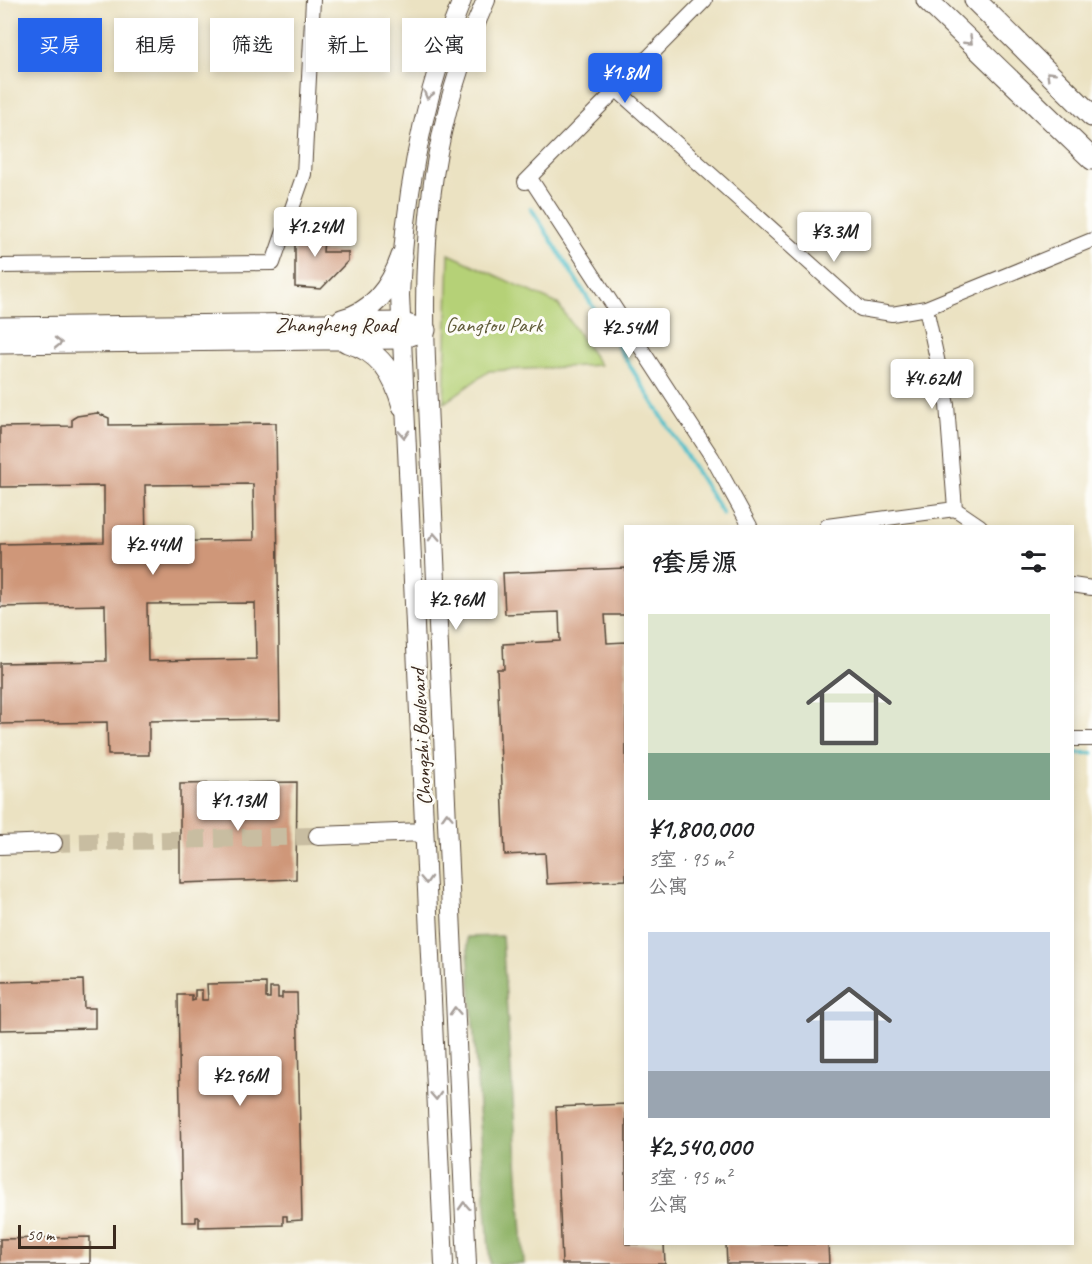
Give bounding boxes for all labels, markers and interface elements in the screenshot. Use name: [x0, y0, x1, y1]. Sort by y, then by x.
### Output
chip: 买房: [18, 18, 102, 72]
chip: 租房: [114, 18, 198, 72]
chip: 筛选: [210, 18, 294, 72]
chip: 新上: [306, 18, 390, 72]
chip: 公寓: [402, 18, 486, 72]
one-way arrow: [962, 33, 973, 44]
pin: ¥1.8M: [583, 53, 667, 104]
text: ¥1.8M: [602, 60, 648, 85]
one-way arrow: [1047, 71, 1057, 82]
one-way arrow: [423, 90, 436, 100]
pin: ¥1.24M: [266, 207, 364, 258]
pin: ¥3.3M: [792, 212, 876, 263]
text: ¥1.24M: [288, 214, 342, 239]
text: ¥3.3M: [811, 219, 857, 244]
pin: ¥2.54M: [580, 308, 678, 359]
street label: Zhangheng Road: [275, 312, 400, 338]
park label: Gangtou Park: [446, 312, 544, 338]
text: ¥2.54M: [602, 315, 656, 340]
one-way arrow: [54, 337, 63, 349]
pin: ¥4.62M: [883, 359, 981, 410]
text: ¥4.62M: [905, 366, 959, 391]
one-way arrow: [398, 429, 411, 438]
pin: ¥2.44M: [104, 525, 202, 576]
text: ¥2.44M: [126, 532, 180, 557]
one-way arrow: [428, 533, 440, 542]
icon: filters: [1017, 545, 1050, 578]
text: 9套房源: [648, 546, 737, 579]
pin: ¥2.96M: [407, 580, 505, 631]
text: ¥2.96M: [429, 587, 483, 612]
icon: home: [795, 653, 903, 761]
street label: Chongzhi Boulevard: [404, 665, 438, 806]
pin: ¥1.13M: [189, 781, 287, 832]
text: ¥1.13M: [211, 788, 265, 813]
one-way arrow: [440, 811, 453, 820]
text: ¥1,800,000: [648, 812, 752, 845]
text: 3室 · 95 m²: [648, 847, 731, 872]
text: 公寓: [648, 874, 688, 899]
one-way arrow: [419, 876, 432, 885]
icon: home: [795, 971, 903, 1079]
one-way arrow: [449, 1006, 462, 1015]
pin: ¥2.96M: [191, 1056, 289, 1107]
text: ¥2.96M: [213, 1063, 267, 1088]
one-way arrow: [430, 1092, 443, 1101]
text: ¥2,540,000: [648, 1130, 751, 1163]
text: 3室 · 95 m²: [648, 1165, 731, 1190]
text: 公寓: [648, 1192, 688, 1217]
one-way arrow: [458, 1201, 471, 1210]
scale bar: [18, 1222, 116, 1250]
text: 50 m: [27, 1225, 54, 1245]

